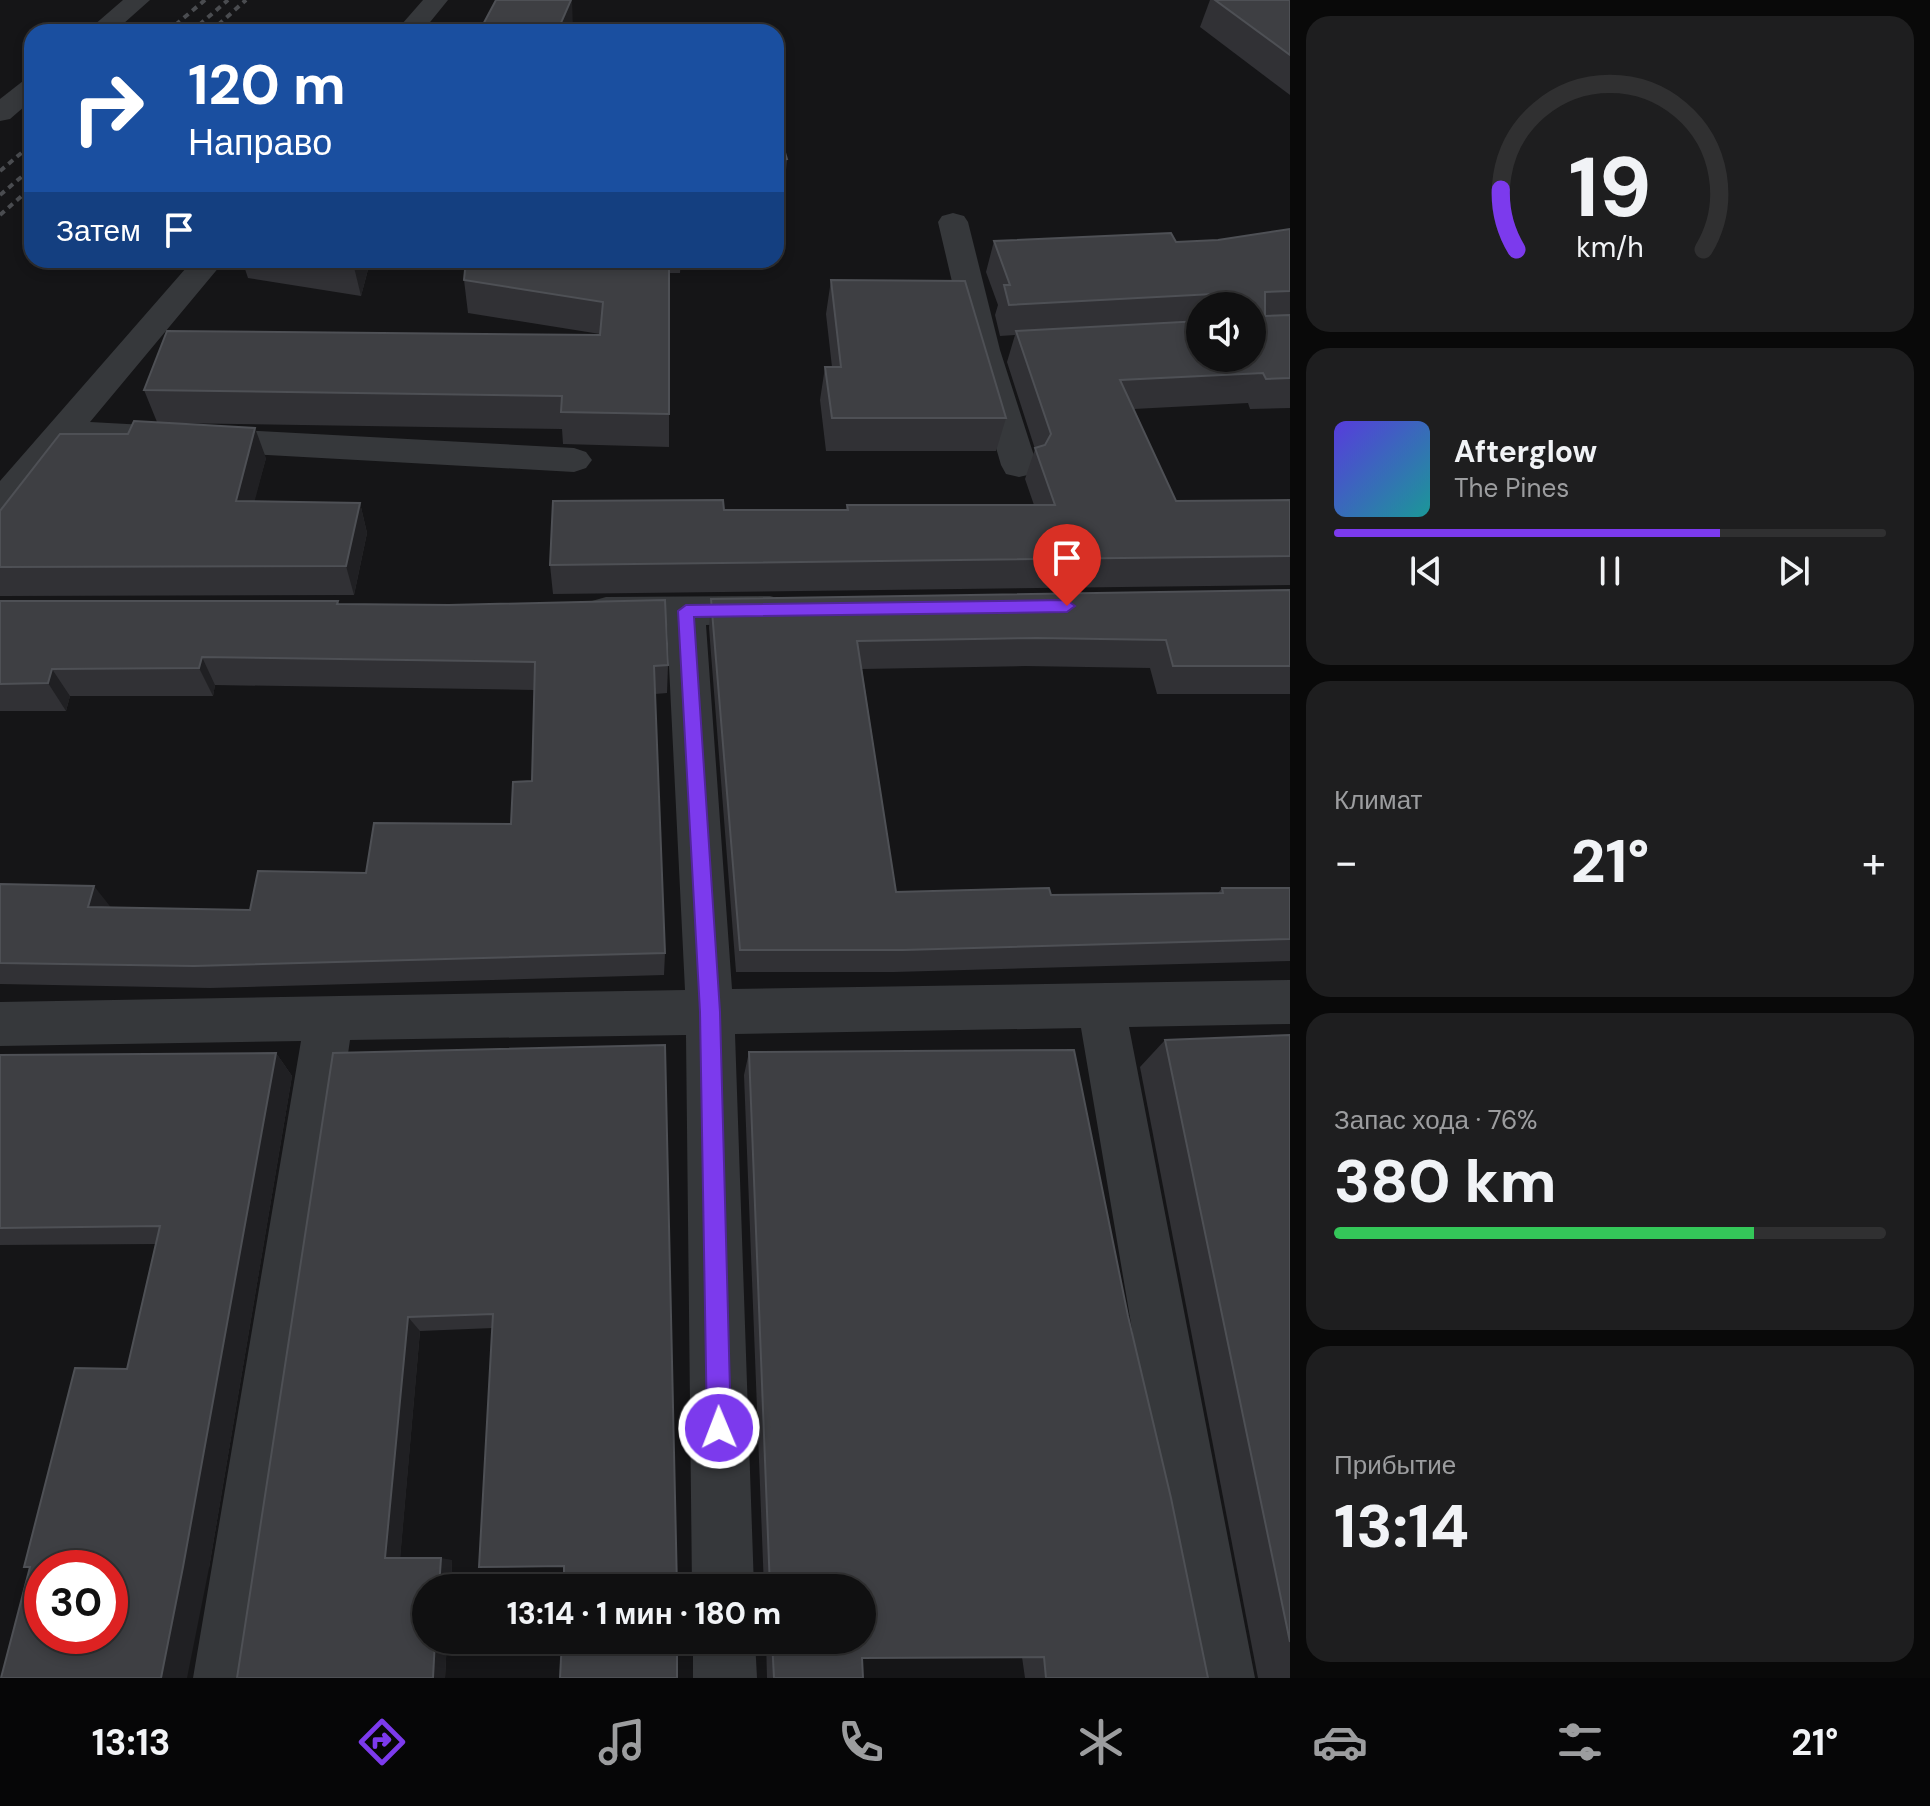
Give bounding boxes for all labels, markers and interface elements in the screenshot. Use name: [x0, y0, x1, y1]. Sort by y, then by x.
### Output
text: 120 m: [188, 48, 346, 121]
icon: right: [56, 56, 160, 160]
text: Направо: [188, 119, 332, 166]
text: 19: [1568, 133, 1652, 242]
icon: arrive: [157, 208, 201, 252]
text: Затем: [56, 211, 141, 250]
text: km/h: [1576, 229, 1644, 266]
map controls: [1186, 292, 1266, 372]
button: sound: [1186, 292, 1266, 372]
text: Afterglow: [1454, 432, 1597, 471]
text: The Pines: [1454, 471, 1569, 505]
pin: [1033, 524, 1101, 606]
icon: arrive: [1045, 536, 1089, 580]
icon: previous: [1404, 549, 1448, 593]
icon: pause: [1588, 549, 1632, 593]
icon: next: [1772, 549, 1816, 593]
text: Климат: [1334, 783, 1423, 817]
text: 21°: [1571, 822, 1649, 901]
text: −: [1334, 833, 1358, 891]
text: +: [1862, 833, 1886, 891]
text: Запас хода · 76%: [1334, 1103, 1537, 1137]
text: 380 km: [1334, 1142, 1557, 1221]
position arrow: [677, 1386, 761, 1470]
text: Прибытие: [1334, 1448, 1456, 1482]
text: 13:14: [1334, 1487, 1469, 1566]
speed limit sign: 30: [24, 1550, 128, 1654]
text: 13:14 · 1 мин · 180 m: [507, 1594, 781, 1633]
icon: directions: [354, 1714, 410, 1770]
icon: music: [594, 1714, 650, 1770]
icon: phone: [833, 1714, 889, 1770]
icon: climate: [1073, 1714, 1129, 1770]
icon: car: [1312, 1714, 1368, 1770]
icon: filters: [1552, 1714, 1608, 1770]
text: 13:13: [92, 1719, 171, 1766]
text: 21°: [1791, 1719, 1838, 1766]

